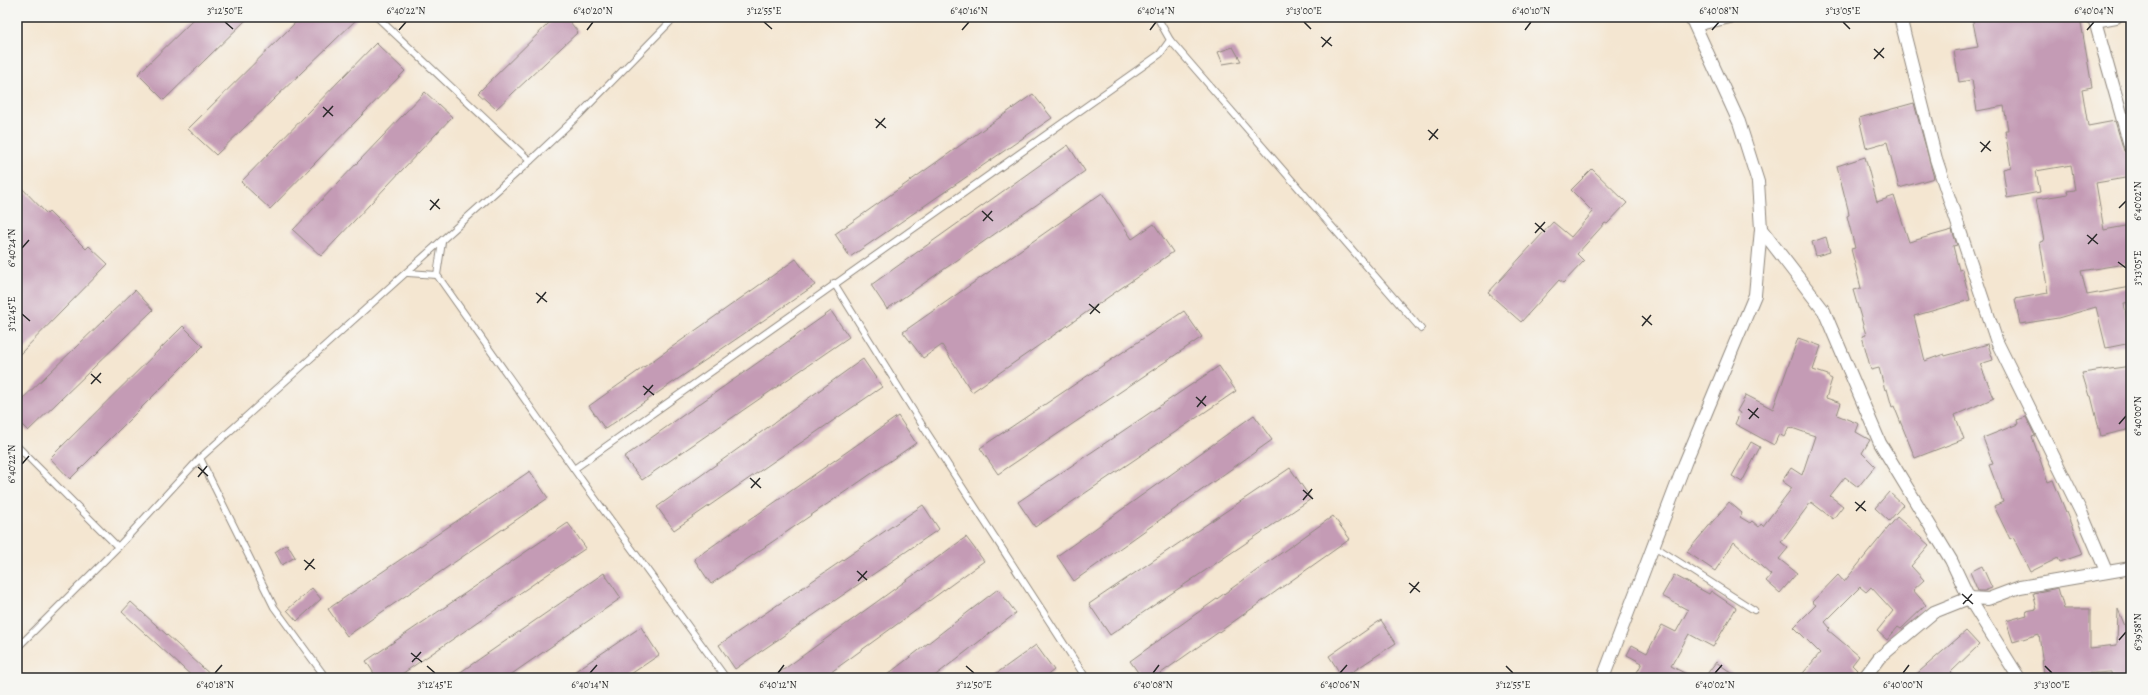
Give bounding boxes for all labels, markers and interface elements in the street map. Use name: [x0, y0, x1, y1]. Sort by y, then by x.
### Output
text: 3°12'50"E: [207, 4, 243, 17]
text: 6°40'22"N: [387, 4, 425, 17]
text: 6°40'20"N: [573, 4, 613, 17]
text: 3°12'55"E: [747, 4, 781, 17]
text: 6°40'16"N: [950, 4, 988, 17]
text: 6°40'14"N: [1137, 4, 1175, 17]
text: 3°13'00"E: [1286, 4, 1322, 17]
text: 6°40'10"N: [1512, 4, 1550, 17]
text: 6°40'08"N: [1699, 4, 1739, 17]
text: 3°13'05"E: [1825, 4, 1861, 17]
text: 6°40'04"N: [2074, 4, 2114, 17]
text: 6°40'02"N: [2131, 181, 2144, 221]
text: 6°40'24"N: [5, 229, 18, 267]
text: 3°13'05"E: [2131, 250, 2144, 286]
text: 3°12'45"E: [5, 297, 18, 331]
text: 6°40'00"N: [2131, 396, 2144, 436]
text: 6°40'22"N: [5, 445, 18, 483]
text: 6°39'58"N: [2131, 613, 2144, 651]
text: 6°40'18"N: [196, 678, 234, 691]
text: 3°12'45"E: [418, 678, 452, 691]
text: 6°40'14"N: [571, 678, 609, 691]
text: 6°40'12"N: [759, 678, 797, 691]
text: 3°12'50"E: [956, 678, 992, 691]
text: 6°40'08"N: [1133, 678, 1173, 691]
text: 6°40'06"N: [1320, 678, 1360, 691]
text: 3°12'55"E: [1496, 678, 1530, 691]
text: 6°40'02"N: [1695, 678, 1735, 691]
text: 6°40'00"N: [1883, 678, 1923, 691]
text: 3°13'00"E: [2034, 678, 2070, 691]

